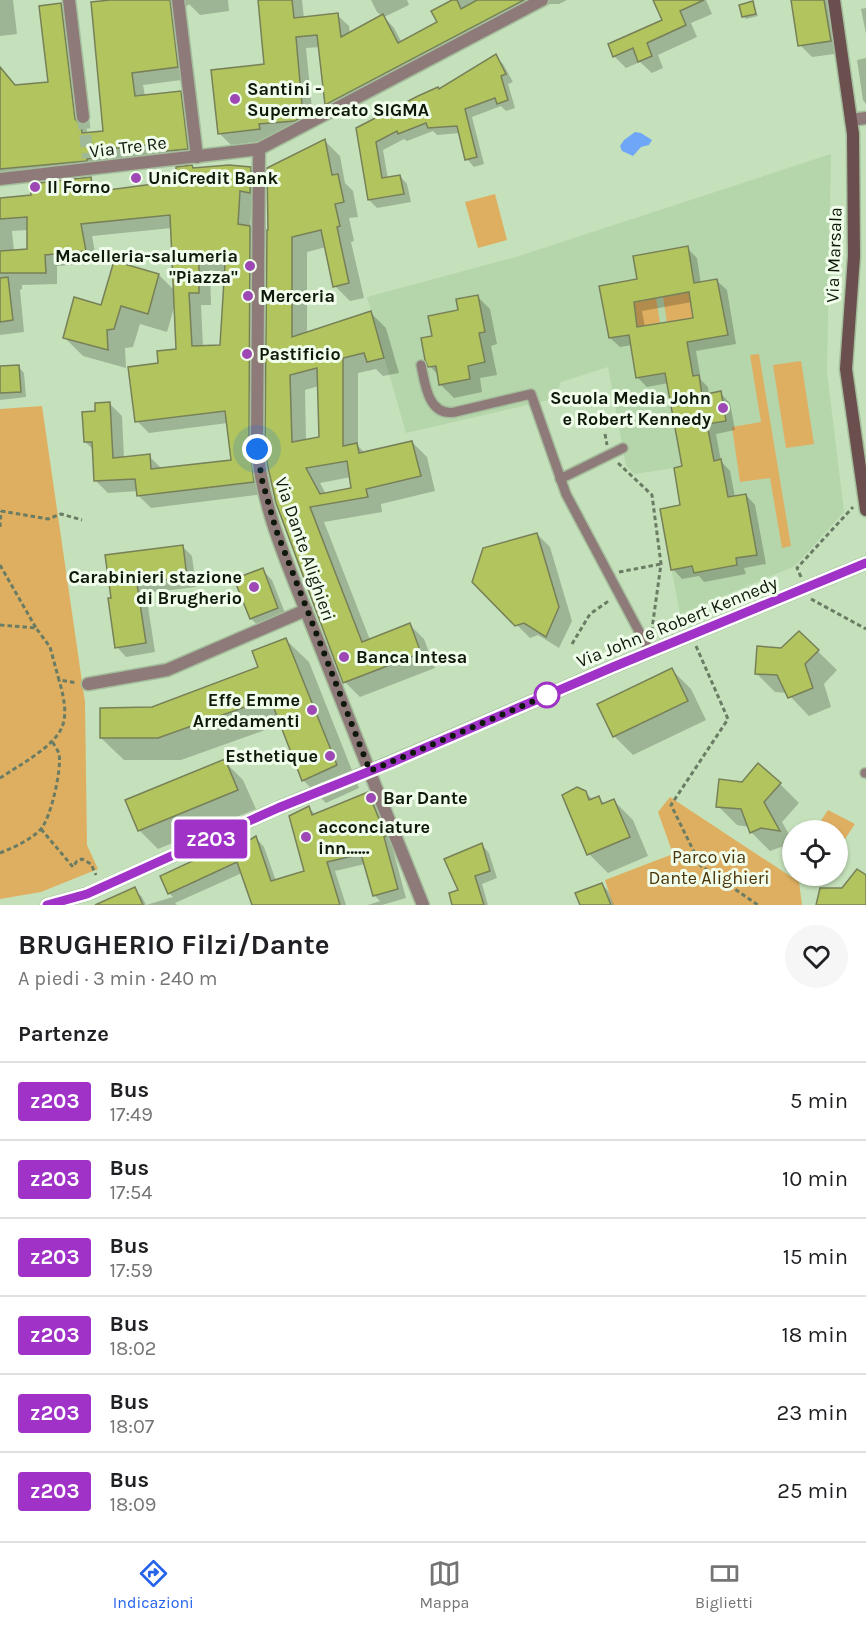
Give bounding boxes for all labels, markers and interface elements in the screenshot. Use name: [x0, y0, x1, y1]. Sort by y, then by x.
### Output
place label: Santini - Supermercato SIGMA: [247, 78, 429, 121]
marker: Santini - Supermercato SIGMA: [228, 92, 242, 106]
street label: Via Tre Re: [88, 131, 168, 163]
place label: UniCredit Bank: [148, 167, 279, 189]
marker: UniCredit Bank: [129, 171, 143, 185]
place label: Il Forno: [47, 176, 110, 198]
marker: Il Forno: [28, 180, 42, 194]
street label: Via Marsala: [821, 207, 847, 303]
place label: Macelleria-salumeria "Piazza": [55, 245, 238, 288]
marker: Macelleria-salumeria "Piazza": [243, 259, 257, 273]
place label: Merceria: [260, 285, 335, 307]
marker: Merceria: [241, 289, 255, 303]
place label: Pastificio: [259, 343, 341, 365]
marker: Pastificio: [240, 347, 254, 361]
place label: Scuola Media John e Robert Kennedy: [550, 387, 711, 430]
marker: Scuola Media John e Robert Kennedy: [716, 401, 730, 415]
your location: [242, 434, 272, 464]
street label: Via Dante Alighieri: [270, 474, 340, 624]
place label: Carabinieri stazione di Brugherio: [68, 566, 242, 609]
street label: Via John e Robert Kennedy: [573, 571, 781, 672]
marker: Carabinieri stazione di Brugherio: [247, 580, 261, 594]
place label: Banca Intesa: [356, 646, 467, 668]
marker: Banca Intesa: [337, 650, 351, 664]
unlabelled marker: [534, 682, 560, 708]
place label: Effe Emme Arredamenti: [193, 689, 300, 732]
marker: Effe Emme Arredamenti: [305, 703, 319, 717]
place label: Esthetique: [225, 745, 318, 767]
marker: Esthetique: [323, 749, 337, 763]
place label: Bar Dante: [383, 787, 468, 809]
marker: Bar Dante: [364, 791, 378, 805]
place label: acconciature inn......: [318, 816, 430, 859]
line badge: z203: [169, 820, 253, 858]
map controls: [782, 820, 848, 886]
button: locate: [782, 820, 848, 886]
text: z203: [186, 827, 236, 851]
marker: acconciature inn......: [299, 830, 313, 844]
park label: Parco via Dante Alighieri: [648, 846, 770, 889]
button: heart: [785, 925, 848, 988]
text: BRUGHERIO Filzi/Dante: [18, 928, 330, 961]
text: A piedi · 3 min · 240 m: [18, 967, 218, 990]
text: Partenze: [18, 1021, 109, 1047]
text: Bus: [109, 1077, 149, 1103]
text: 5 min: [790, 1088, 848, 1114]
text: z203: [30, 1089, 79, 1113]
text: 17:49: [109, 1103, 153, 1126]
text: Bus: [109, 1155, 149, 1181]
text: 10 min: [782, 1166, 848, 1192]
text: z203: [30, 1167, 79, 1191]
text: 17:54: [109, 1181, 153, 1204]
text: Bus: [109, 1233, 149, 1259]
text: 15 min: [783, 1244, 848, 1270]
text: z203: [30, 1245, 79, 1269]
text: 17:59: [109, 1259, 153, 1282]
text: Bus: [109, 1311, 149, 1337]
text: 18 min: [782, 1322, 848, 1348]
text: z203: [30, 1323, 79, 1347]
text: 18:02: [109, 1337, 156, 1360]
text: Bus: [109, 1389, 149, 1415]
text: 23 min: [777, 1400, 848, 1426]
text: z203: [30, 1401, 79, 1425]
text: 18:07: [109, 1415, 154, 1438]
text: Bus: [109, 1467, 149, 1493]
text: 25 min: [777, 1478, 848, 1504]
text: z203: [30, 1479, 79, 1503]
text: 18:09: [109, 1493, 156, 1516]
tab: Indicazioni: [113, 1557, 194, 1612]
tab: Mappa: [420, 1557, 469, 1612]
tab: Biglietti: [695, 1557, 753, 1612]

